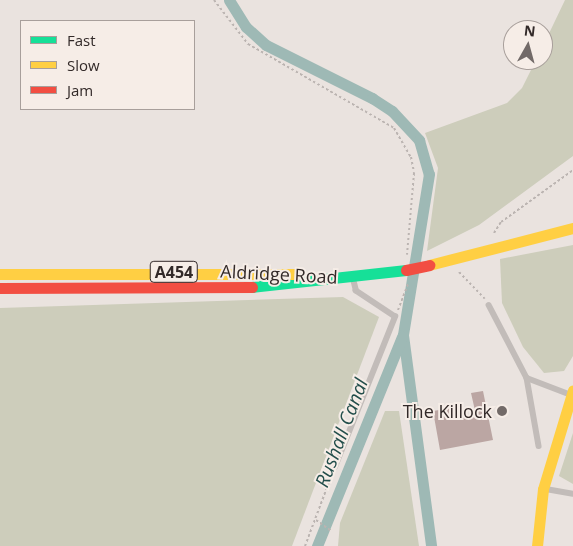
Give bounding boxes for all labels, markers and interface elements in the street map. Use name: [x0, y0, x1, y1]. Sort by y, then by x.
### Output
legend: [20, 20, 195, 110]
north arrow: [503, 20, 553, 70]
text: N: [523, 20, 537, 41]
text: Fast: [67, 30, 96, 50]
text: Slow: [67, 55, 100, 75]
text: Jam: [67, 80, 93, 100]
road number: A454: [149, 258, 199, 286]
street label: Aldridge Road: [220, 260, 338, 288]
water label: Rushall Canal: [311, 375, 373, 491]
place label: The Killock: [403, 400, 492, 422]
marker: The Killock: [496, 405, 508, 417]

